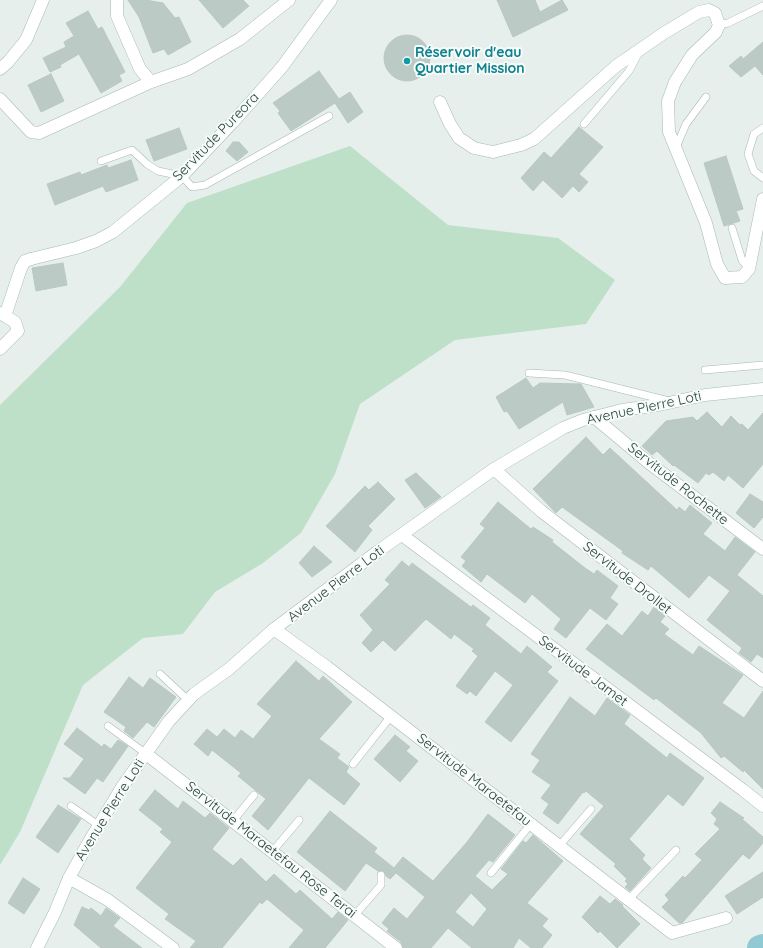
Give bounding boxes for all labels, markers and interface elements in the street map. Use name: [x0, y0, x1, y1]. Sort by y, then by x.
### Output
place label: Réservoir d'eau Quartier Mission: [415, 45, 525, 78]
marker: Réservoir d'eau Quartier Mission: [402, 56, 412, 66]
street label: Servitude Pureora: [169, 89, 263, 185]
street label: Avenue Pierre Loti: [585, 388, 703, 428]
street label: Servitude Rochette: [624, 439, 732, 529]
street label: Servitude Drollet: [579, 538, 675, 618]
street label: Avenue Pierre Loti: [284, 542, 388, 626]
street label: Servitude Jamet: [535, 632, 631, 710]
street label: Servitude Maraetefau: [413, 730, 535, 830]
street label: Avenue Pierre Loti: [72, 756, 148, 864]
street label: Servitude Maraetefau Rose Terai: [182, 778, 360, 922]

